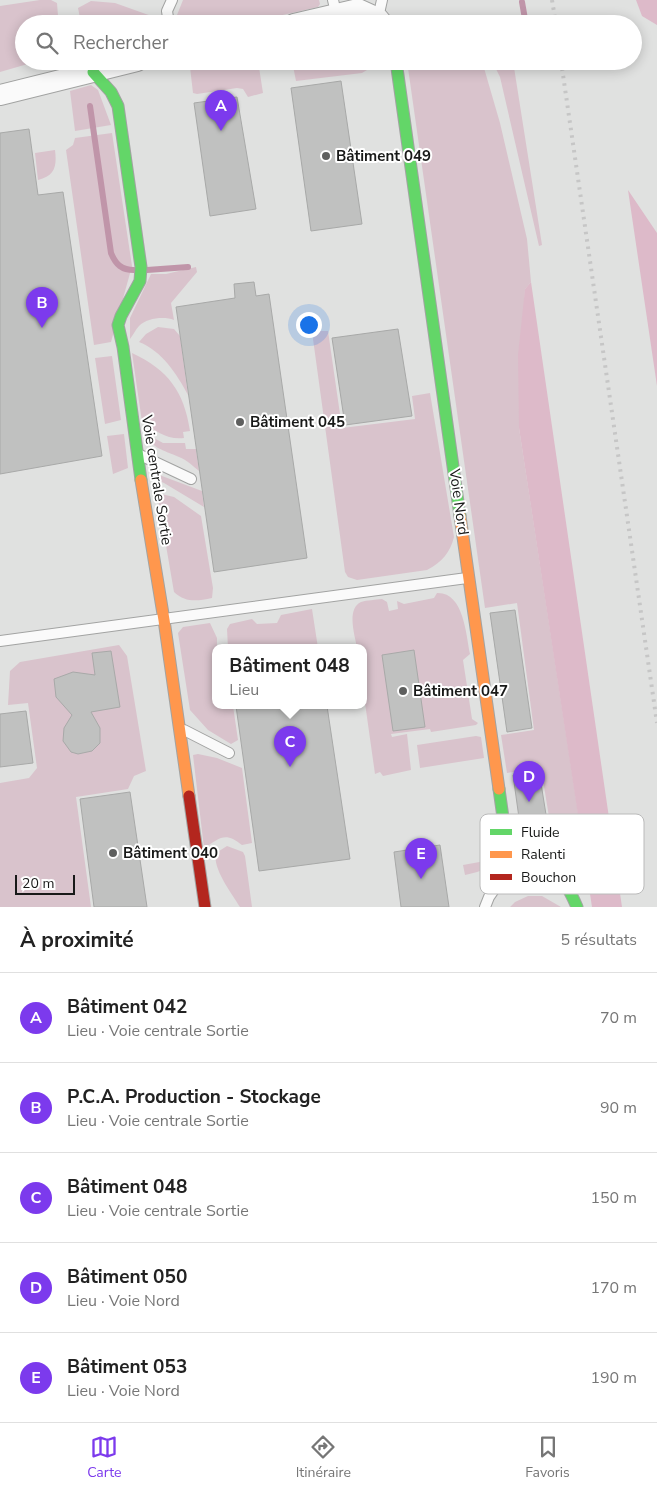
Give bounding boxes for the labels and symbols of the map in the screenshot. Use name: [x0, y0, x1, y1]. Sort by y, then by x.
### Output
pin: A: [205, 90, 237, 131]
place label: Bâtiment 049: [336, 146, 431, 166]
marker: Bâtiment 049: [320, 150, 332, 162]
pin: B: [26, 287, 58, 328]
your location: [296, 312, 322, 338]
place label: Bâtiment 045: [250, 412, 345, 432]
street label: Voie centrale Sortie: [137, 413, 177, 546]
marker: Bâtiment 045: [234, 416, 246, 428]
street label: Voie Nord: [444, 467, 474, 536]
place label: Bâtiment 047: [413, 681, 508, 701]
marker: Bâtiment 047: [397, 685, 409, 697]
pin: C: [274, 726, 306, 767]
pin: D: [513, 761, 545, 802]
legend: [480, 814, 644, 894]
text: Fluide: [521, 823, 560, 842]
pin: E: [405, 838, 437, 879]
place label: Bâtiment 040: [123, 843, 218, 863]
text: Ralenti: [521, 845, 565, 864]
marker: Bâtiment 040: [107, 847, 119, 859]
text: Bouchon: [521, 868, 576, 887]
scale bar: [15, 872, 75, 895]

